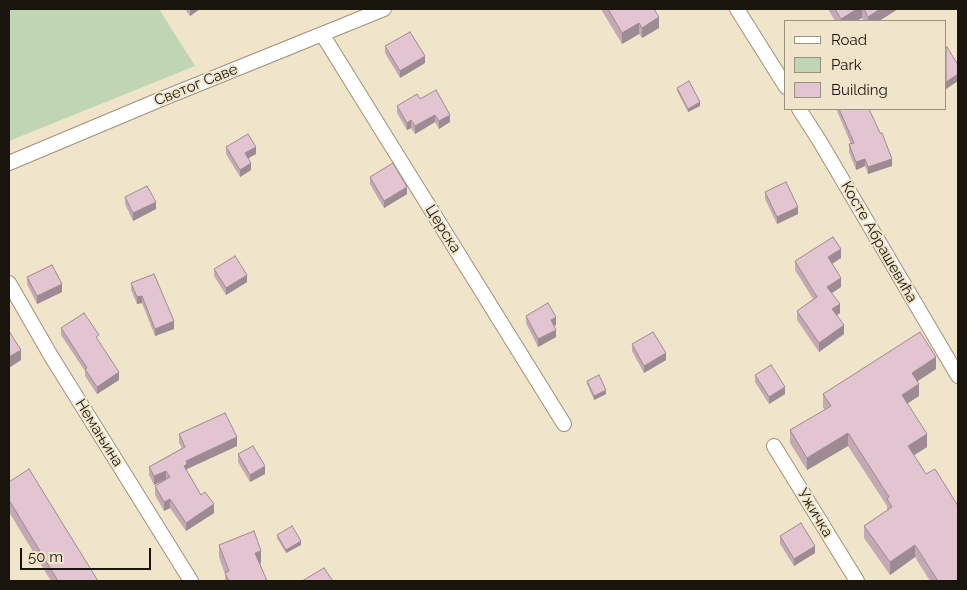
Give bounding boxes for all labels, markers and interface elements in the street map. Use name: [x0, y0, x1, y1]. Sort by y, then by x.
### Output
legend: [784, 20, 947, 110]
text: Road: [831, 31, 867, 49]
text: Park: [831, 56, 862, 74]
street label: Светог Саве: [152, 60, 240, 110]
text: Building: [831, 81, 888, 99]
street label: Косте Абрашевића: [837, 178, 921, 306]
street label: Церска: [421, 202, 465, 256]
street label: Немањина: [71, 396, 127, 470]
street label: Ужичка: [793, 485, 837, 541]
scale bar: [22, 538, 154, 570]
text: 50 m: [28, 548, 63, 566]

